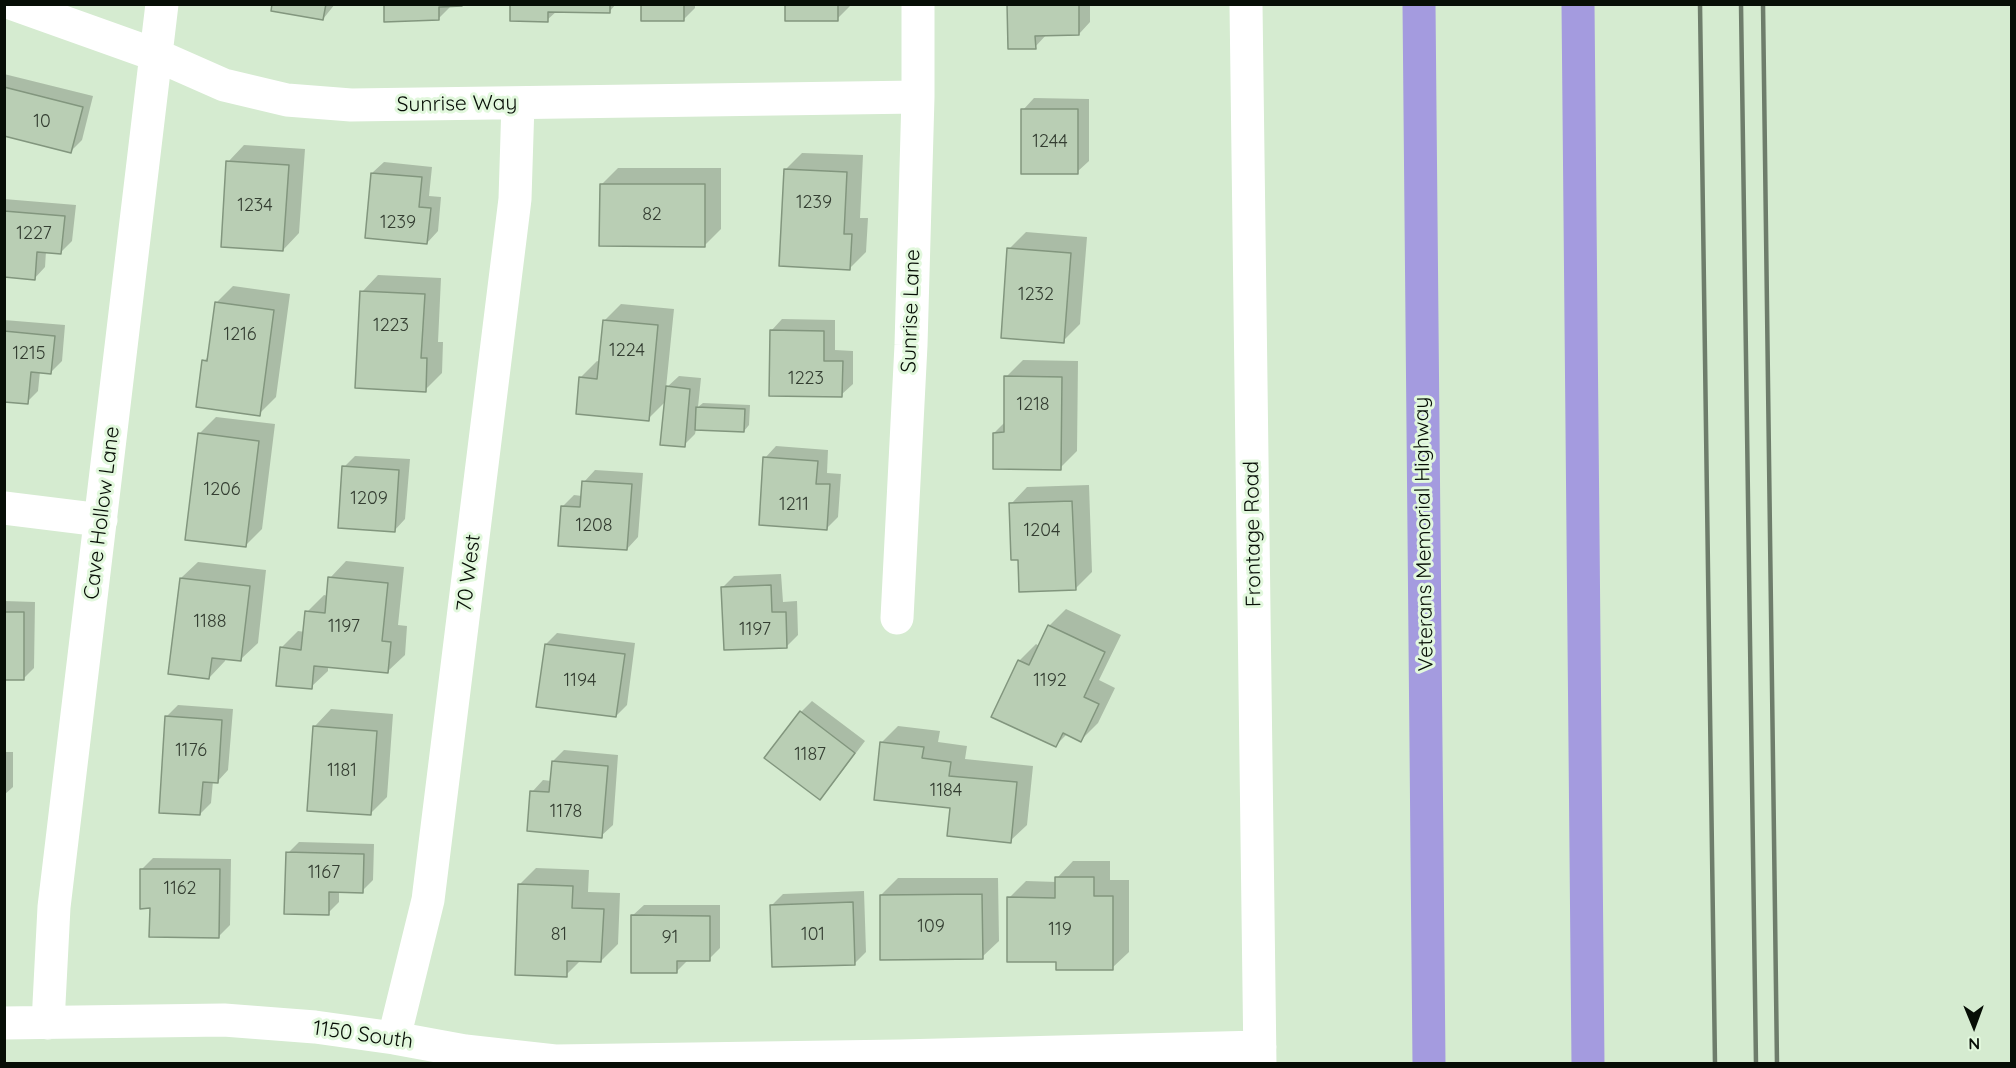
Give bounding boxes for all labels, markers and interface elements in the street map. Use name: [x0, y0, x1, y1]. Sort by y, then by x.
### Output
street label: Sunrise Way: [396, 90, 518, 118]
house number: 10: [33, 111, 51, 133]
house number: 1244: [1032, 131, 1068, 153]
house number: 1239: [796, 192, 832, 214]
house number: 1234: [237, 195, 273, 217]
house number: 82: [642, 204, 662, 226]
house number: 1239: [380, 212, 416, 234]
house number: 1227: [16, 223, 52, 245]
street label: Sunrise Lane: [896, 249, 926, 373]
house number: 1232: [1018, 284, 1054, 306]
house number: 1223: [373, 315, 409, 337]
house number: 1216: [224, 324, 256, 346]
house number: 1224: [609, 340, 645, 362]
house number: 1215: [12, 343, 46, 365]
house number: 1223: [788, 368, 824, 390]
house number: 1218: [1016, 394, 1050, 416]
street label: Veterans Memorial Highway: [1409, 396, 1439, 672]
street label: Cave Hollow Lane: [79, 425, 125, 601]
street label: Frontage Road: [1239, 461, 1267, 607]
house number: 1206: [203, 479, 241, 501]
house number: 1209: [350, 488, 388, 510]
house number: 1211: [779, 494, 809, 516]
house number: 1208: [575, 515, 613, 537]
house number: 1204: [1024, 520, 1060, 542]
street label: 70 West: [452, 533, 486, 613]
house number: 1188: [194, 611, 226, 633]
house number: 1197: [328, 616, 360, 638]
house number: 1197: [739, 619, 771, 641]
house number: 1194: [564, 670, 596, 692]
house number: 1192: [1033, 670, 1067, 692]
house number: 1176: [175, 740, 207, 762]
house number: 1187: [794, 744, 826, 766]
house number: 1181: [327, 760, 357, 782]
house number: 1184: [930, 780, 962, 802]
house number: 1178: [550, 801, 582, 823]
house number: 1167: [308, 862, 340, 884]
house number: 1162: [164, 878, 196, 900]
house number: 109: [917, 916, 945, 938]
house number: 119: [1048, 919, 1072, 941]
house number: 81: [551, 924, 567, 946]
house number: 101: [801, 924, 825, 946]
house number: 91: [662, 927, 678, 949]
north arrow: [1944, 996, 2004, 1056]
street label: 1150 South: [311, 1016, 415, 1054]
text: N: [1968, 1034, 1980, 1054]

